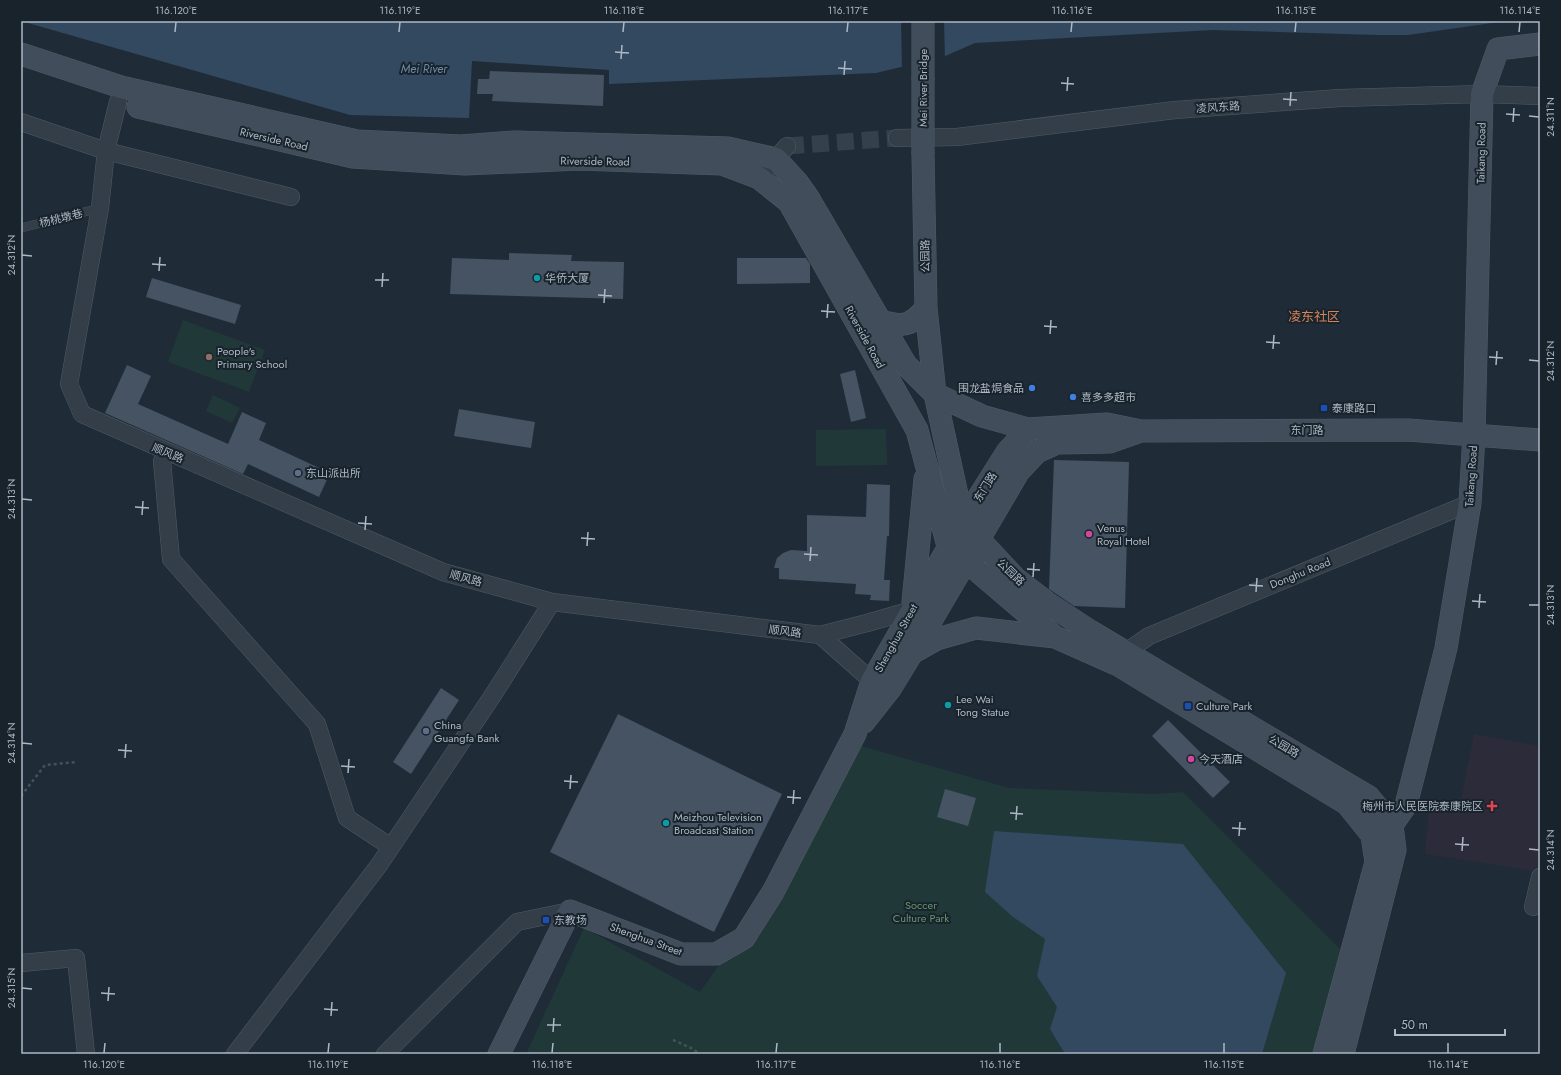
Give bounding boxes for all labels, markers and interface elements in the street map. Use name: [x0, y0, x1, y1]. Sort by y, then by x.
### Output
text: 116.120°E: [155, 3, 197, 18]
text: 116.119°E: [380, 3, 420, 18]
text: 116.118°E: [604, 3, 644, 18]
text: 116.117°E: [828, 3, 868, 18]
text: 116.116°E: [1052, 3, 1092, 18]
text: 116.115°E: [1276, 3, 1316, 18]
text: 116.114°E: [1500, 3, 1540, 18]
street label: Mei River Bridge: [915, 49, 931, 127]
water label: Mei River: [401, 60, 448, 78]
street label: 凌风东路: [1195, 97, 1241, 117]
text: 24.311°N: [1543, 97, 1558, 137]
street label: Taikang Road: [1472, 122, 1490, 184]
street label: Riverside Road: [238, 123, 310, 155]
street label: Riverside Road: [560, 152, 630, 170]
street label: 杨桃墩巷: [38, 205, 84, 231]
text: 24.312°N: [4, 235, 19, 275]
street label: 公园路: [917, 239, 933, 273]
place label: 华侨大厦: [545, 270, 589, 286]
marker: 华侨大厦: [532, 273, 542, 283]
street label: Riverside Road: [841, 303, 889, 371]
district label: 凌东社区: [1288, 307, 1340, 326]
text: 24.312°N: [1543, 341, 1558, 381]
place label: People's Primary School: [217, 343, 287, 372]
marker: People's Primary School: [204, 352, 214, 362]
place label: 围龙盐焗食品: [958, 380, 1024, 396]
marker: 围龙盐焗食品: [1027, 383, 1037, 393]
place label: 喜多多超市: [1081, 389, 1136, 405]
marker: 喜多多超市: [1068, 392, 1078, 402]
place label: 泰康路口: [1332, 400, 1376, 416]
marker: 泰康路口: [1319, 403, 1329, 413]
street label: 东门路: [1291, 422, 1324, 438]
street label: 顺风路: [150, 439, 186, 467]
street label: Taikang Road: [1461, 445, 1481, 507]
place label: 东山派出所: [306, 465, 361, 481]
marker: 东山派出所: [293, 468, 303, 478]
street label: 东门路: [969, 469, 1001, 505]
text: 24.313°N: [4, 479, 19, 519]
place label: Venus Royal Hotel: [1097, 520, 1150, 549]
marker: Venus Royal Hotel: [1084, 529, 1094, 539]
street label: Donghu Road: [1267, 554, 1333, 592]
street label: 公园路: [994, 555, 1028, 589]
street label: 顺风路: [448, 566, 484, 590]
text: 24.313°N: [1543, 585, 1558, 625]
street label: Shenghua Street: [871, 601, 922, 675]
street label: 顺风路: [768, 621, 802, 641]
place label: Lee Wai Tong Statue: [956, 691, 1010, 720]
place label: Culture Park: [1196, 698, 1253, 714]
marker: Lee Wai Tong Statue: [943, 700, 953, 710]
marker: Culture Park: [1183, 701, 1193, 711]
place label: China Guangfa Bank: [434, 717, 500, 746]
text: 24.314°N: [4, 723, 19, 763]
marker: China Guangfa Bank: [421, 726, 431, 736]
street label: 公园路: [1266, 731, 1302, 761]
place label: 今天酒店: [1199, 751, 1243, 767]
marker: 今天酒店: [1186, 754, 1196, 764]
place label: 梅州市人民医院泰康院区: [1362, 798, 1483, 814]
marker: 梅州市人民医院泰康院区: [1486, 800, 1498, 812]
place label: Meizhou Television Broadcast Station: [674, 809, 762, 838]
marker: Meizhou Television Broadcast Station: [661, 818, 671, 828]
text: 24.314°N: [1543, 830, 1558, 870]
park label: Soccer Culture Park: [893, 897, 949, 926]
place label: 东教场: [554, 912, 587, 928]
marker: 东教场: [541, 915, 551, 925]
street label: Shenghua Street: [608, 919, 685, 960]
text: 24.315°N: [4, 968, 19, 1008]
scale bar: [1395, 1011, 1505, 1037]
text: 50 m: [1401, 1016, 1428, 1034]
text: 116.120°E: [83, 1057, 125, 1072]
text: 116.119°E: [308, 1057, 348, 1072]
text: 116.118°E: [532, 1057, 572, 1072]
text: 116.117°E: [756, 1057, 796, 1072]
text: 116.116°E: [980, 1057, 1020, 1072]
text: 116.115°E: [1204, 1057, 1244, 1072]
text: 116.114°E: [1428, 1057, 1468, 1072]

